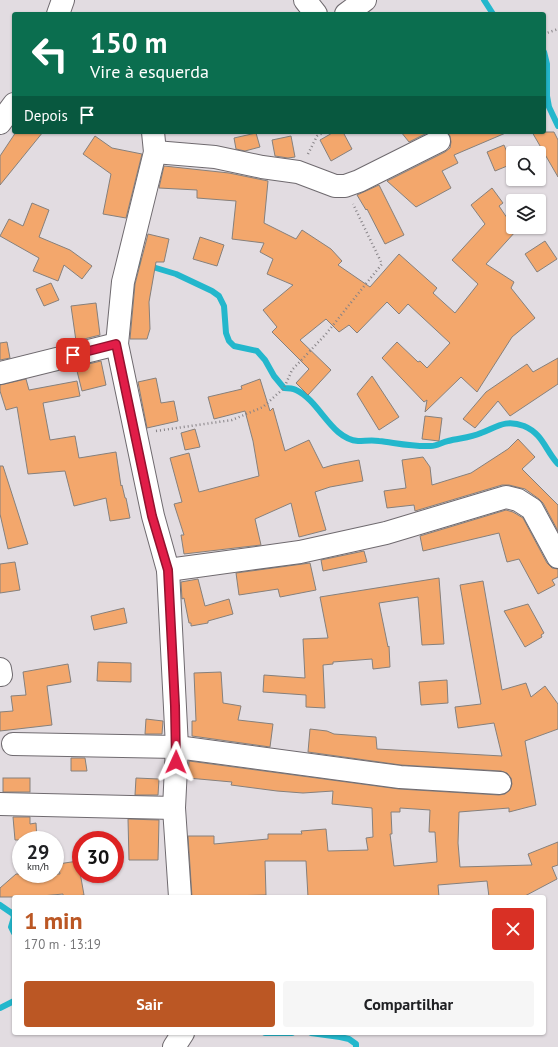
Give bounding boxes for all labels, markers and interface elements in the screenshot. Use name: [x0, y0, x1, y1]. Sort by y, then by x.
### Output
text: 150 m: [90, 24, 167, 61]
icon: left: [24, 28, 76, 80]
text: Vire à esquerda: [90, 60, 209, 83]
icon: arrive: [76, 104, 98, 126]
text: Depois: [24, 106, 68, 125]
map controls: [506, 146, 546, 234]
button: search: [506, 146, 546, 186]
button: layers: [506, 194, 546, 234]
pin: [56, 338, 90, 372]
icon: arrive: [62, 344, 84, 366]
position arrow: [155, 741, 197, 783]
speed limit sign: 30: [72, 831, 124, 883]
text: 29: [27, 839, 49, 865]
text: km/h: [27, 860, 49, 873]
text: 1 min: [24, 905, 83, 936]
button: close: [492, 908, 534, 950]
text: 170 m · 13:19: [24, 936, 101, 953]
button: Sair: [24, 981, 275, 1027]
button: Compartilhar: [283, 981, 534, 1027]

